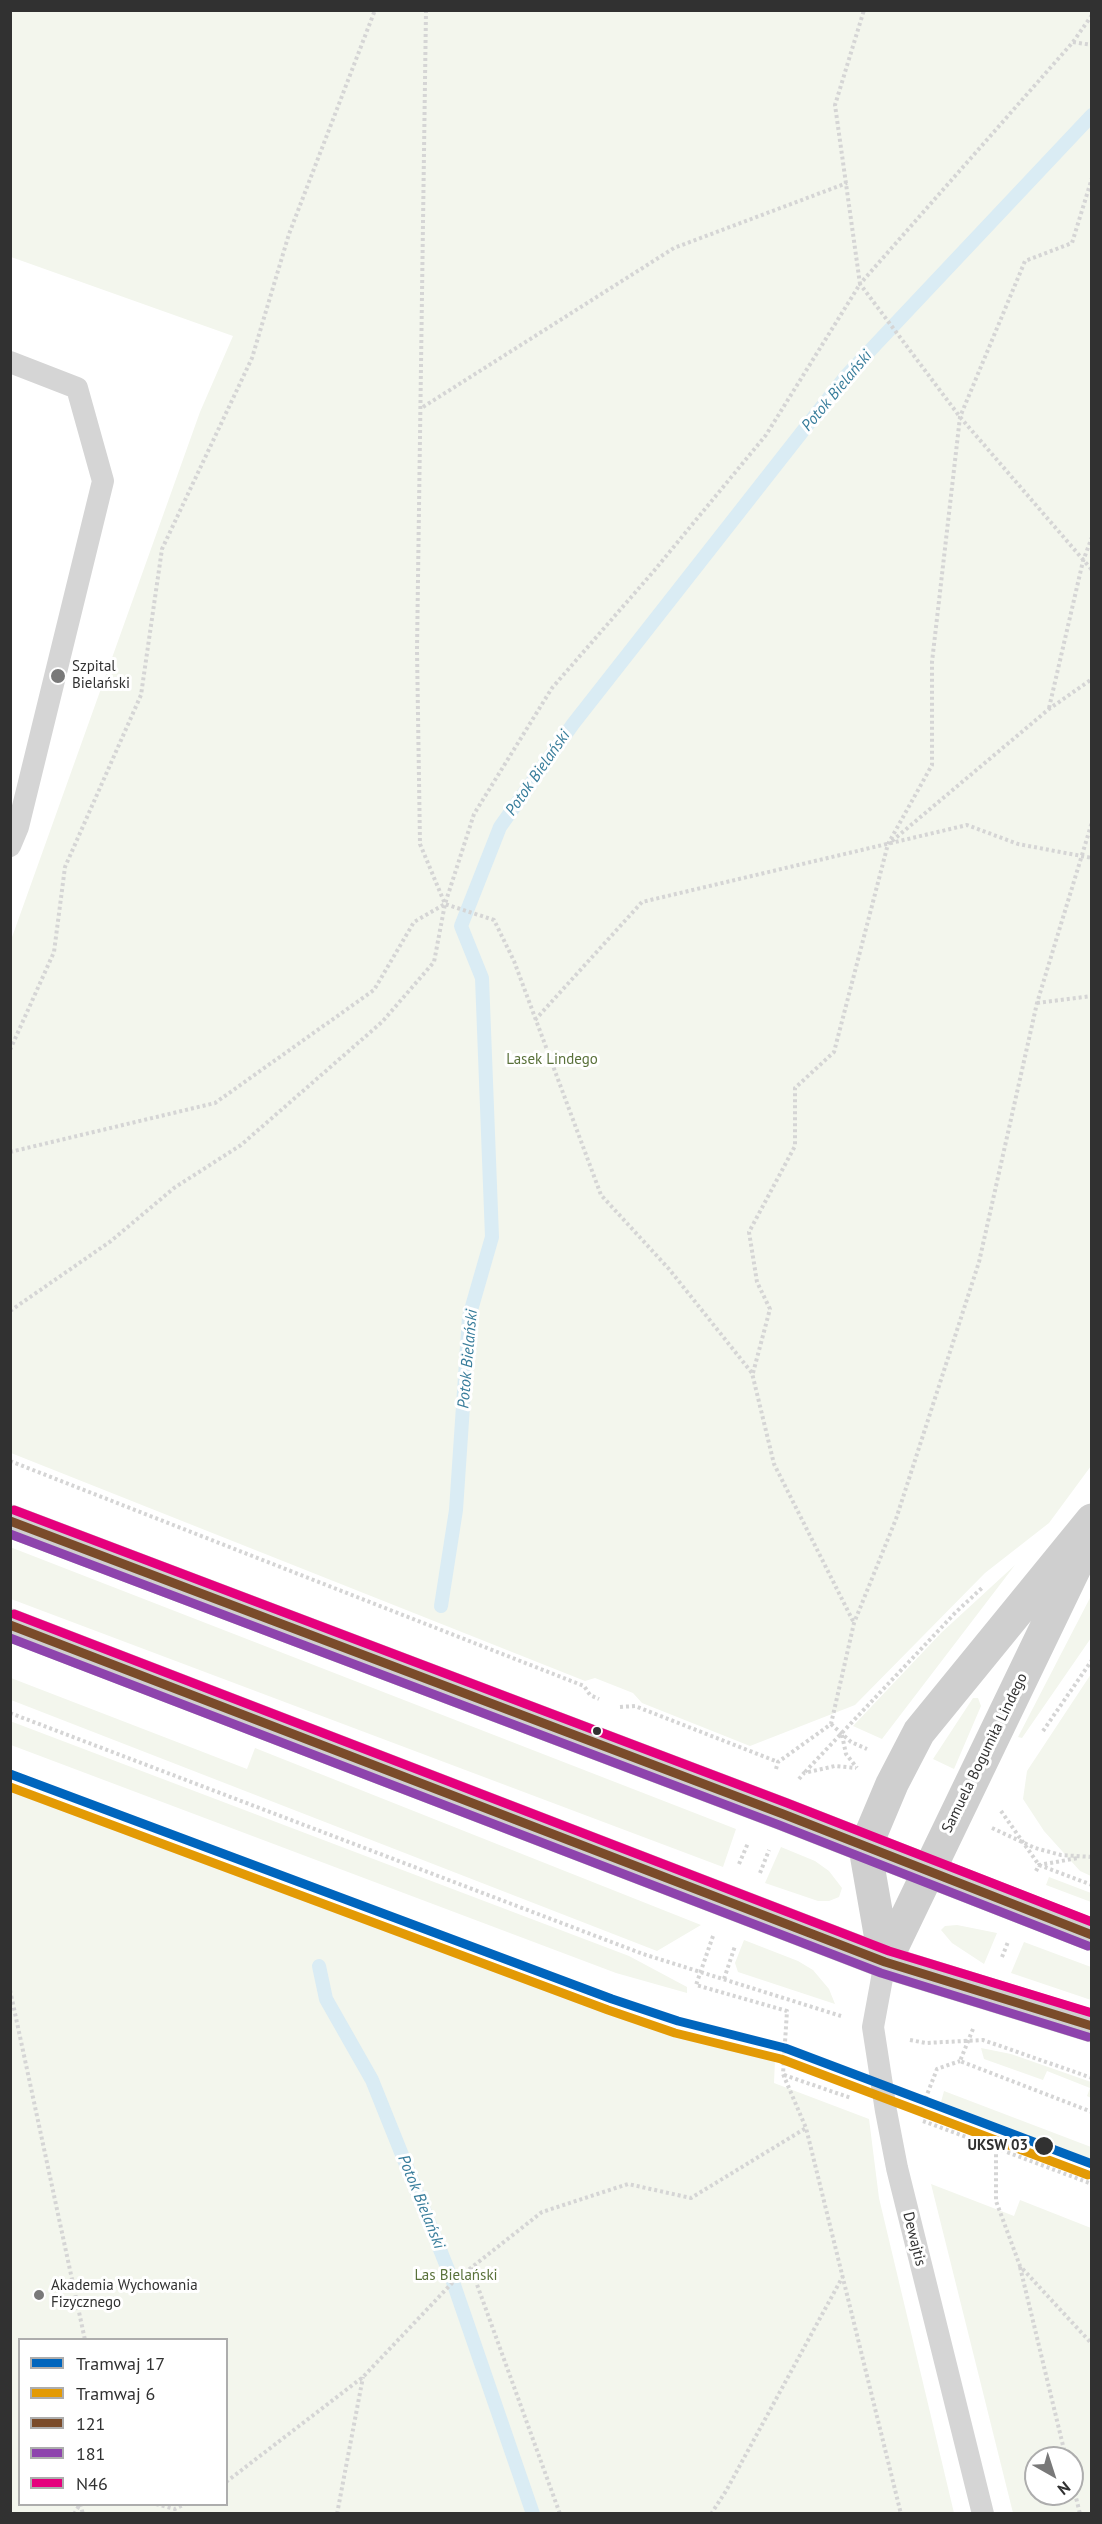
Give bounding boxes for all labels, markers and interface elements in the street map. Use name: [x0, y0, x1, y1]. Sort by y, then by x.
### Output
water label: Potok Bielański: [798, 347, 876, 435]
place label: Szpital Bielański: [72, 658, 130, 693]
marker: Szpital Bielański: [49, 667, 67, 685]
water label: Potok Bielański: [502, 727, 574, 819]
park label: Lasek Lindego: [506, 1051, 598, 1069]
water label: Potok Bielański: [454, 1309, 482, 1409]
street label: Samuela Bogumiła Lindego: [938, 1670, 1032, 1836]
unlabelled marker: [591, 1725, 603, 1737]
marker: UKSW 03: [1033, 2135, 1055, 2157]
place label: UKSW 03: [968, 2137, 1028, 2155]
water label: Potok Bielański: [393, 2152, 449, 2252]
street label: Dewajtis: [899, 2210, 929, 2268]
park label: Las Bielański: [414, 2267, 498, 2285]
place label: Akademia Wychowania Fizycznego: [51, 2277, 198, 2312]
marker: Akademia Wychowania Fizycznego: [32, 2288, 46, 2302]
legend: [18, 2338, 228, 2506]
text: Tramwaj 17: [76, 2352, 165, 2375]
text: Tramwaj 6: [76, 2382, 155, 2405]
text: 121: [76, 2412, 105, 2435]
text: 181: [76, 2442, 105, 2465]
north arrow: [1024, 2446, 1084, 2506]
text: N46: [76, 2472, 108, 2495]
text: N: [1054, 2477, 1074, 2500]

